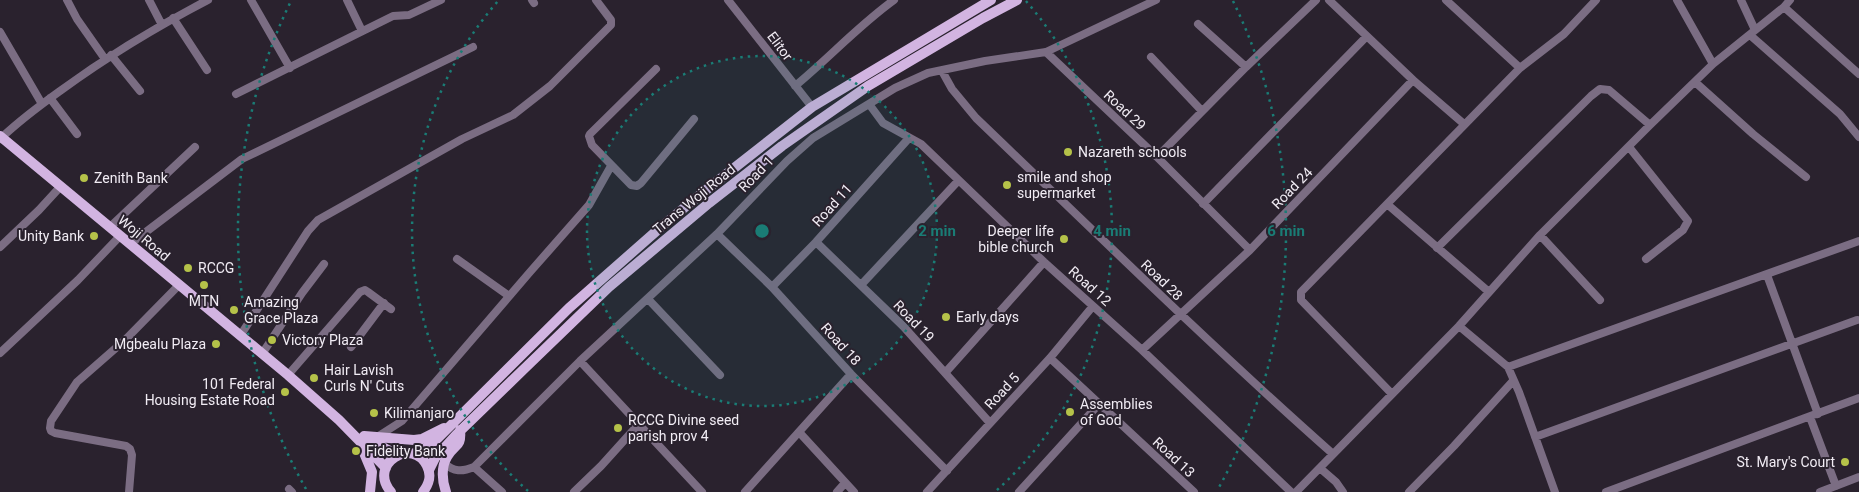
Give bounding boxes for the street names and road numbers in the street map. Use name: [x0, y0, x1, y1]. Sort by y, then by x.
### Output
street label: Elitor: [764, 28, 796, 64]
street label: Road 29: [1101, 87, 1149, 133]
street label: Road 1: [735, 153, 777, 195]
street label: Trans Woji Road: [650, 161, 738, 237]
street label: Road 24: [1268, 164, 1316, 212]
street label: Road 11: [809, 181, 855, 229]
street label: Woji Road: [115, 212, 173, 264]
street label: Road 28: [1138, 256, 1186, 304]
street label: Road 12: [1066, 263, 1115, 309]
street label: Road 19: [890, 297, 938, 345]
street label: Road 18: [818, 320, 864, 369]
street label: Road 5: [981, 370, 1023, 412]
street label: Road 13: [1150, 434, 1198, 480]

